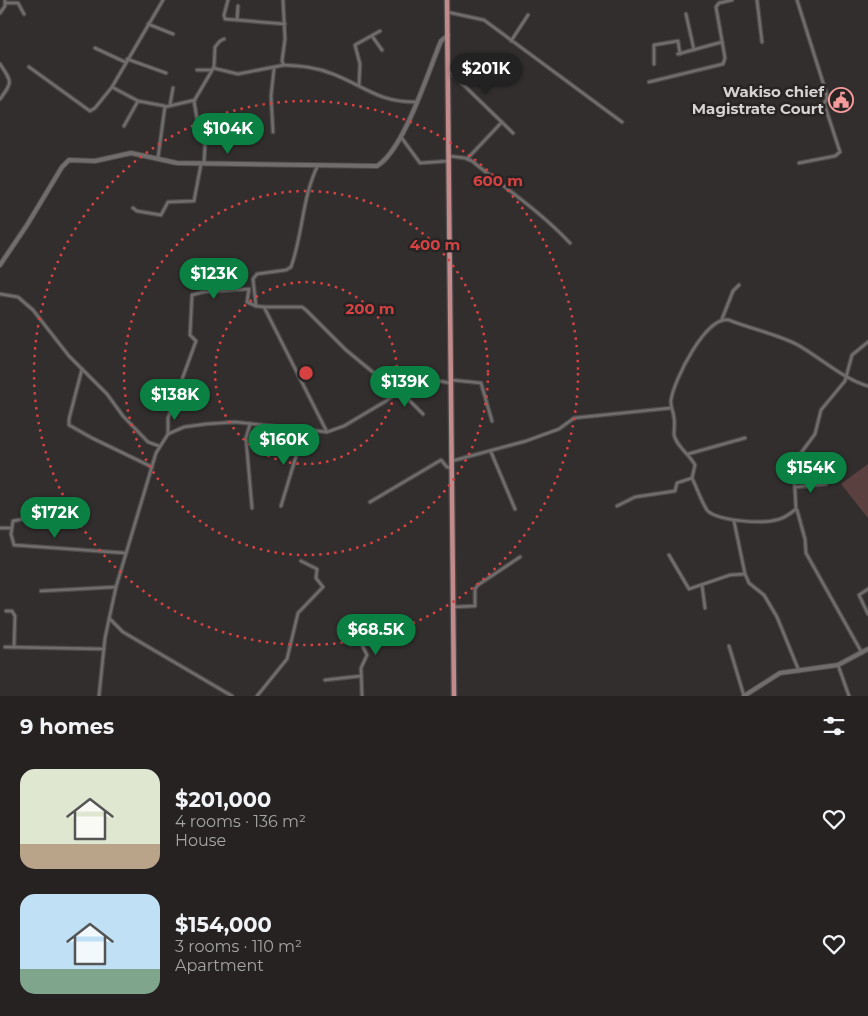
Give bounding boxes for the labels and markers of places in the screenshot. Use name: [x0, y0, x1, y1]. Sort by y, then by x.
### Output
pin: $201K: [451, 52, 521, 95]
place label: Wakiso chief Magistrate Court: [692, 82, 825, 118]
public building icon: Wakiso chief Magistrate Court: [828, 87, 854, 113]
pin: $104K: [193, 112, 263, 155]
pin: $123K: [179, 258, 249, 300]
centre of rings: [297, 364, 315, 382]
pin: $139K: [370, 366, 440, 408]
pin: $138K: [140, 378, 210, 421]
pin: $160K: [249, 424, 319, 466]
pin: $154K: [776, 452, 846, 494]
pin: $172K: [20, 496, 90, 539]
pin: $68.5K: [335, 614, 417, 656]

